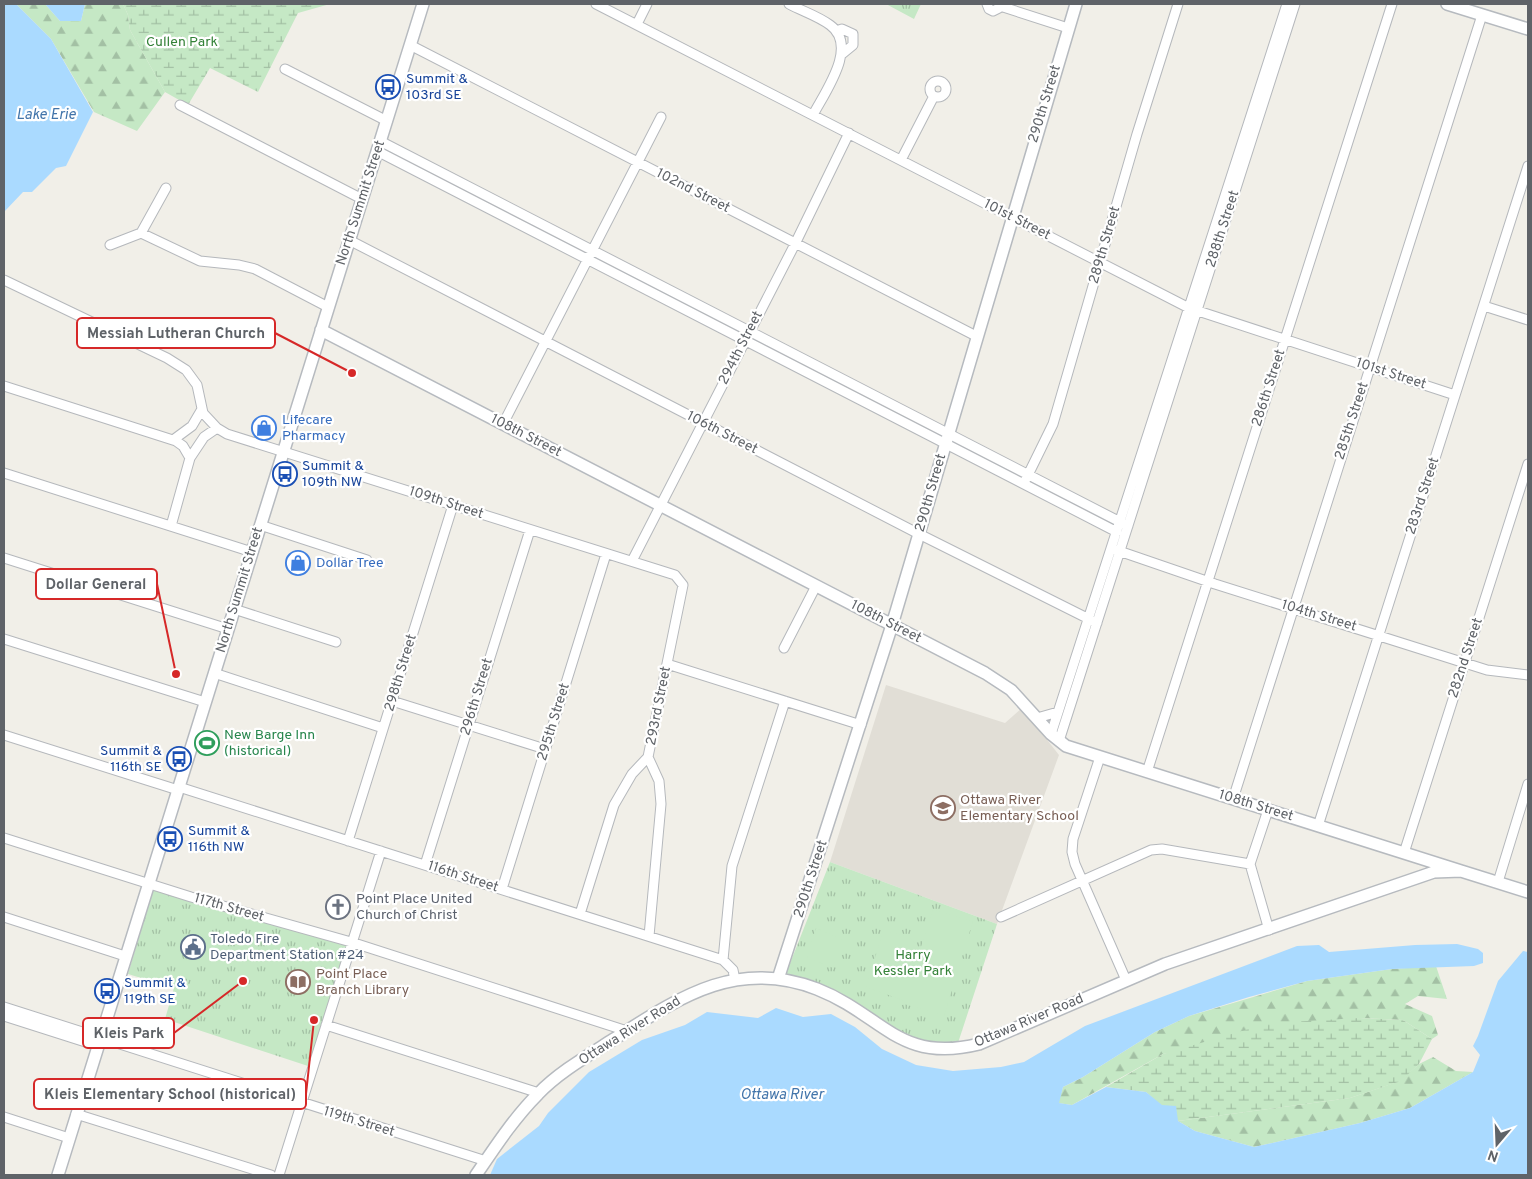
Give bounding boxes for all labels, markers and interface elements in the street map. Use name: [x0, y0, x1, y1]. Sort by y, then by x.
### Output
park label: Cullen Park: [146, 34, 218, 51]
street label: 290th Street: [1025, 63, 1065, 145]
place label: Summit & 103rd SE: [406, 71, 468, 104]
bus stop icon: Summit & 103rd SE: [375, 74, 401, 100]
water label: Lake Erie: [16, 106, 76, 125]
street label: North Summit Street: [333, 138, 389, 268]
street label: 102nd Street: [653, 165, 733, 217]
street label: 288th Street: [1203, 188, 1243, 270]
street label: 101st Street: [981, 196, 1053, 244]
street label: 289th Street: [1086, 204, 1124, 286]
street label: 294th Street: [715, 308, 767, 388]
callout: Messiah Lutheran Church: [77, 318, 275, 348]
text: Messiah Lutheran Church: [87, 325, 265, 344]
street label: 286th Street: [1249, 347, 1289, 429]
street label: 101st Street: [1354, 355, 1428, 393]
street label: 285th Street: [1331, 380, 1373, 462]
street label: 106th Street: [684, 408, 760, 458]
street label: 108th Street: [488, 411, 564, 461]
place label: Lifecare Pharmacy: [282, 412, 346, 445]
shop icon: Lifecare Pharmacy: [251, 415, 277, 441]
street label: 290th Street: [912, 452, 950, 534]
street label: 283rd Street: [1402, 455, 1444, 537]
place label: Summit & 109th NW: [302, 458, 364, 491]
bus stop icon: Summit & 109th NW: [272, 461, 298, 487]
street label: 109th Street: [407, 483, 485, 523]
street label: North Summit Street: [213, 525, 267, 655]
shop icon: Dollar Tree: [285, 550, 311, 576]
place label: Dollar Tree: [316, 555, 384, 572]
callout: Dollar General: [36, 569, 157, 599]
text: Dollar General: [46, 576, 146, 595]
street label: 108th Street: [848, 597, 924, 647]
street label: 104th Street: [1279, 597, 1359, 635]
street label: 282nd Street: [1445, 616, 1487, 700]
street label: 298th Street: [381, 632, 421, 714]
street label: 296th Street: [457, 656, 497, 738]
street label: 293rd Street: [643, 665, 675, 747]
street label: 295th Street: [534, 681, 574, 763]
place label: New Barge Inn (historical): [224, 727, 315, 760]
sports icon: New Barge Inn (historical): [194, 730, 220, 756]
place label: Summit & 116th SE: [100, 743, 163, 776]
bus stop icon: Summit & 116th SE: [166, 746, 192, 772]
street label: 108th Street: [1217, 787, 1295, 825]
place label: Ottawa River Elementary School: [960, 792, 1079, 825]
school or university icon: Ottawa River Elementary School: [930, 795, 956, 821]
place label: Summit & 116th NW: [188, 823, 250, 856]
bus stop icon: Summit & 116th NW: [157, 826, 183, 852]
street label: 290th Street: [790, 838, 832, 920]
street label: 116th Street: [425, 858, 501, 896]
street label: 117th Street: [192, 890, 266, 926]
place label: Point Place United Church of Christ: [356, 891, 472, 924]
church icon: Point Place United Church of Christ: [325, 894, 351, 920]
place label: Toledo Fire Department Station #24: [210, 931, 364, 964]
public building icon: Toledo Fire Department Station #24: [180, 934, 206, 960]
park label: Harry Kessler Park: [874, 947, 952, 980]
place label: Point Place Branch Library: [316, 966, 409, 999]
library icon: Point Place Branch Library: [285, 969, 311, 995]
place label: Summit & 119th SE: [124, 975, 186, 1008]
bus stop icon: Summit & 119th SE: [94, 978, 120, 1004]
street label: Ottawa River Road: [972, 990, 1086, 1052]
street label: Ottawa River Road: [576, 993, 684, 1069]
callout: Kleis Park: [83, 1018, 174, 1048]
text: Kleis Park: [94, 1025, 164, 1044]
callout: Kleis Elementary School (historical): [34, 1079, 306, 1109]
text: Kleis Elementary School (historical): [44, 1086, 296, 1105]
water label: Ottawa River: [740, 1086, 825, 1105]
street label: 119th Street: [321, 1103, 397, 1141]
north arrow: [1472, 1119, 1522, 1169]
text: N: [1486, 1145, 1501, 1165]

